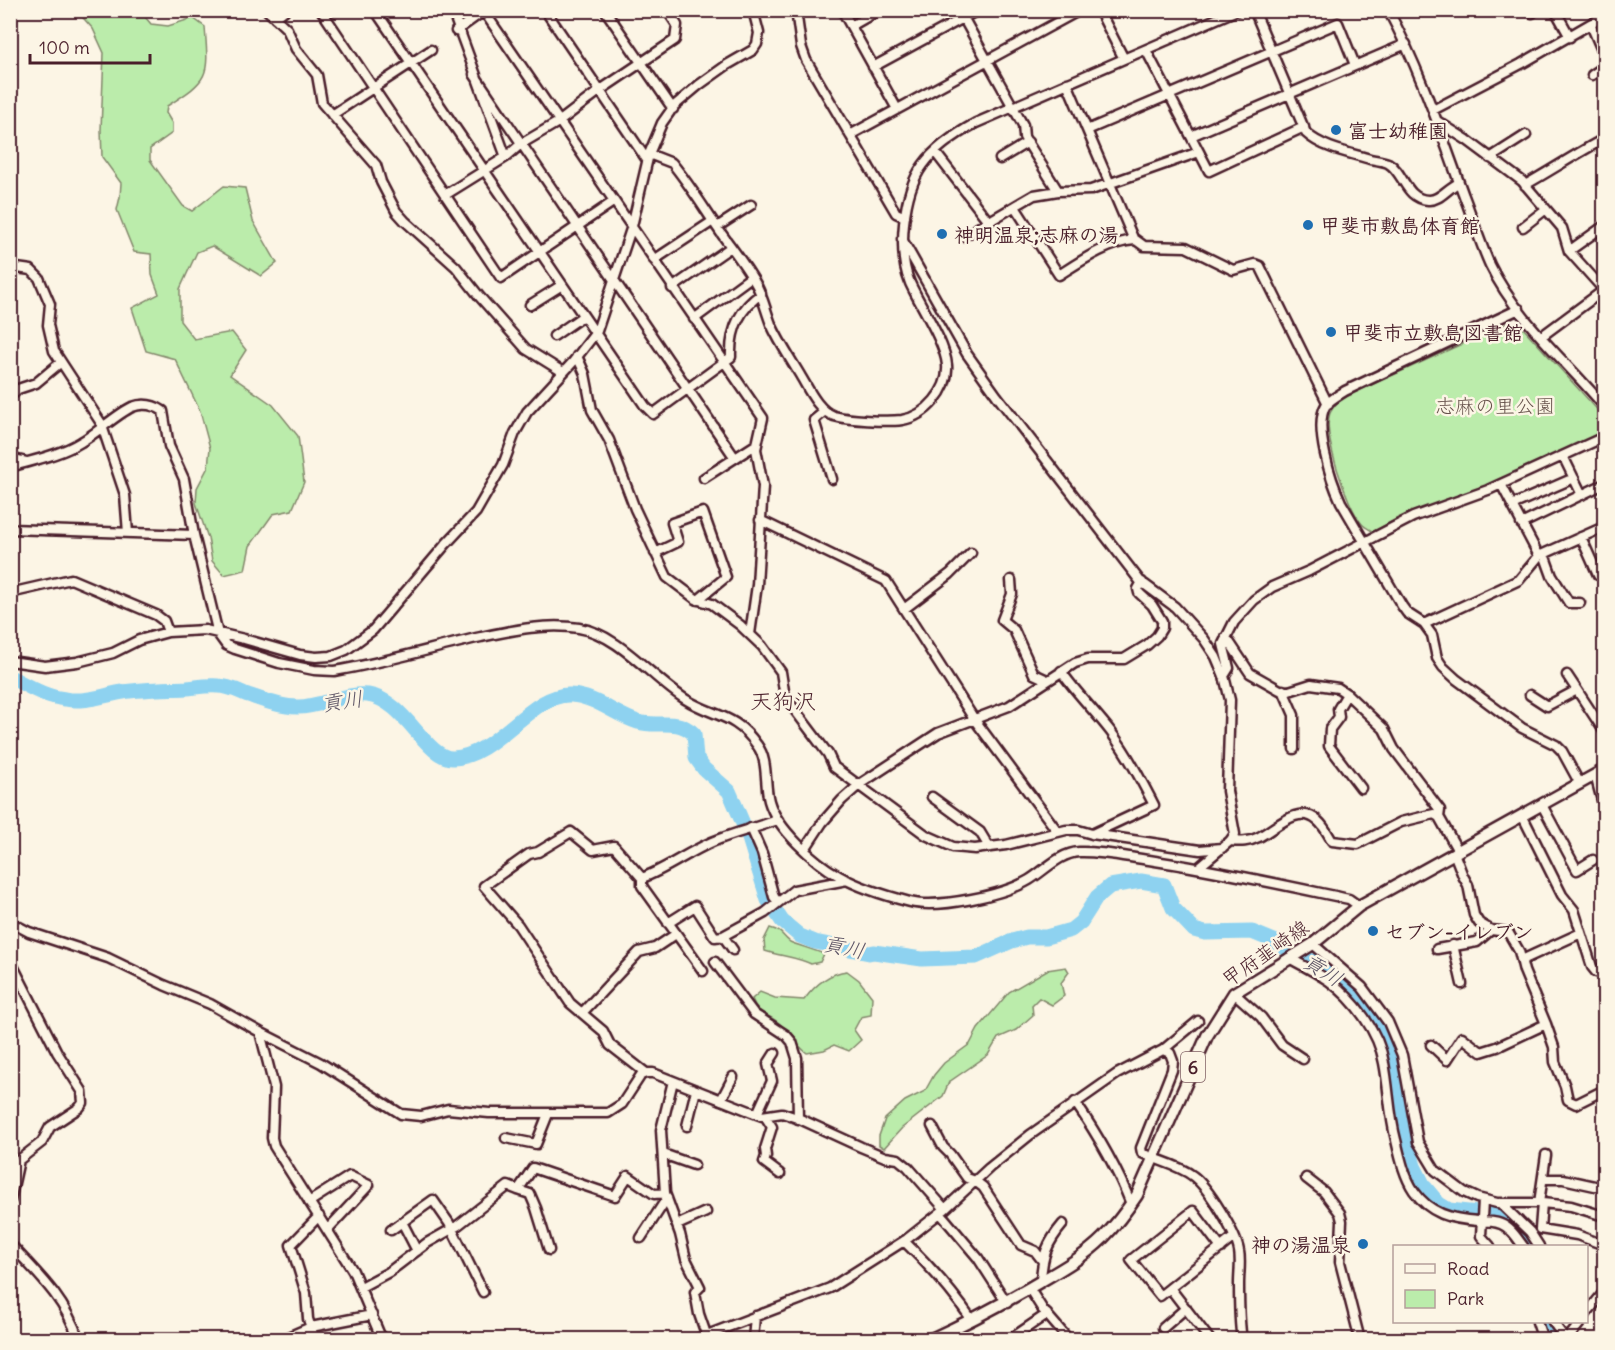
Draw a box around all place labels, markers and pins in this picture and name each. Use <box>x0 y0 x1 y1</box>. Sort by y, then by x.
place label: 富士幼稚園 <box>1348 118 1448 143</box>
marker: 富士幼稚園 <box>1329 123 1343 137</box>
place label: 甲斐市敷島体育館 <box>1320 213 1480 238</box>
marker: 甲斐市敷島体育館 <box>1301 218 1315 232</box>
place label: 神明温泉;志麻の湯 <box>954 222 1119 247</box>
marker: 神明温泉;志麻の湯 <box>935 227 949 241</box>
place label: 甲斐市立敷島図書館 <box>1343 320 1523 345</box>
marker: 甲斐市立敷島図書館 <box>1324 325 1338 339</box>
place label: セブン-イレブン <box>1385 919 1534 944</box>
marker: セブン-イレブン <box>1366 924 1380 938</box>
place label: 神の湯温泉 <box>1251 1232 1351 1257</box>
marker: 神の湯温泉 <box>1356 1237 1370 1251</box>

